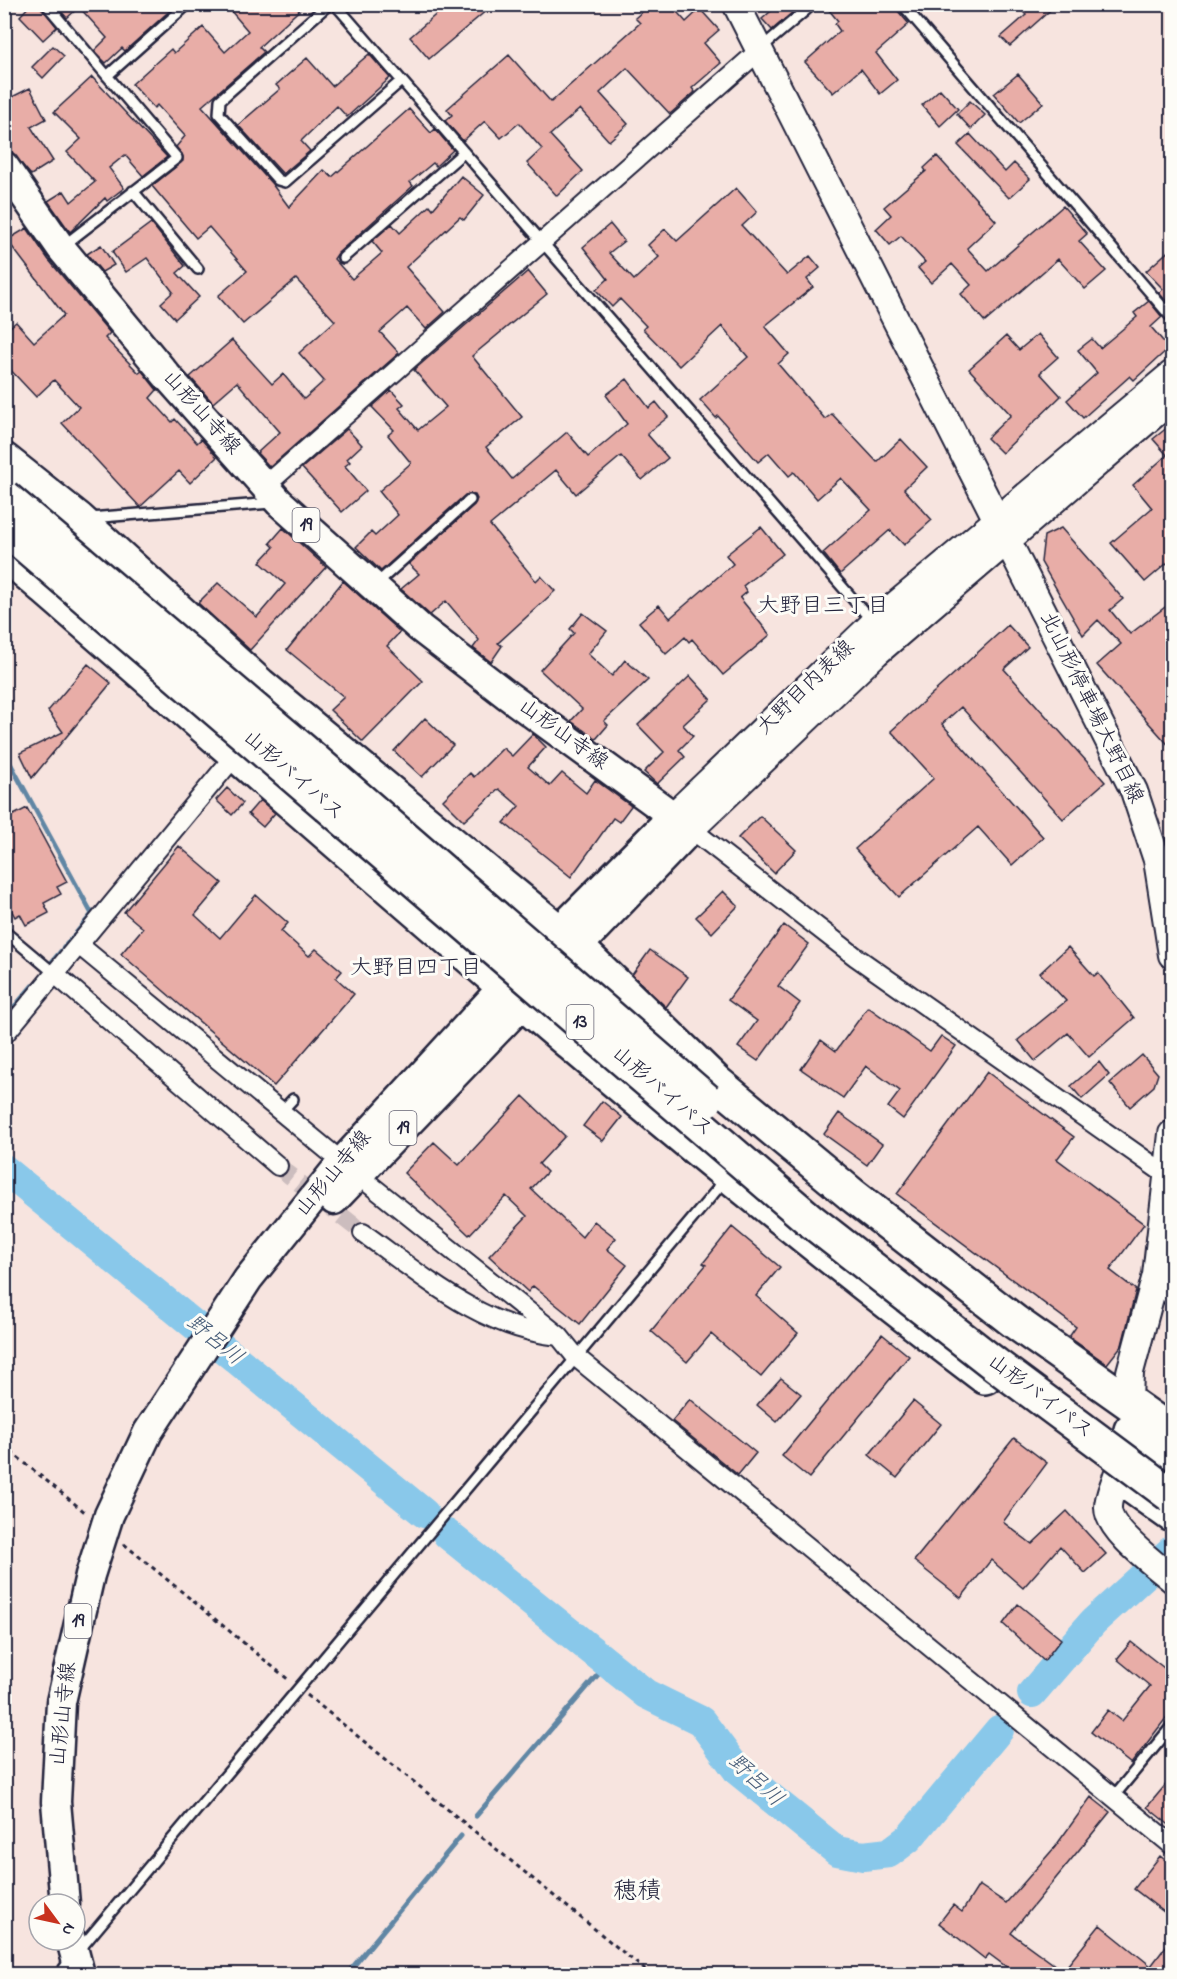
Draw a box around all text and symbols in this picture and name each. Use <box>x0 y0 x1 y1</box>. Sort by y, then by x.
street label: 山形山寺線 <box>155 364 247 462</box>
road number: 19 <box>292 508 320 542</box>
district label: 大野目三丁目 <box>757 591 889 623</box>
street label: 北山形停車場大野目線 <box>1031 607 1151 809</box>
street label: 大野目内表線 <box>750 633 862 743</box>
street label: 山形山寺線 <box>512 692 614 778</box>
street label: 山形バイパス <box>236 723 350 829</box>
district label: 大野目四丁目 <box>350 953 482 985</box>
road number: 13 <box>566 1005 594 1039</box>
street label: 山形バイパス <box>605 1039 719 1145</box>
road number: 19 <box>390 1111 416 1145</box>
street label: 山形山寺線 <box>289 1124 379 1224</box>
water label: 野呂川 <box>178 1308 250 1374</box>
street label: 山形バイパス <box>981 1347 1099 1447</box>
road number: 19 <box>64 1604 92 1638</box>
street label: 山形山寺線 <box>44 1660 84 1768</box>
water label: 野呂川 <box>720 1747 790 1815</box>
district label: 穂積 <box>613 1875 661 1910</box>
north arrow <box>27 1892 87 1952</box>
text: N <box>55 1918 81 1940</box>

